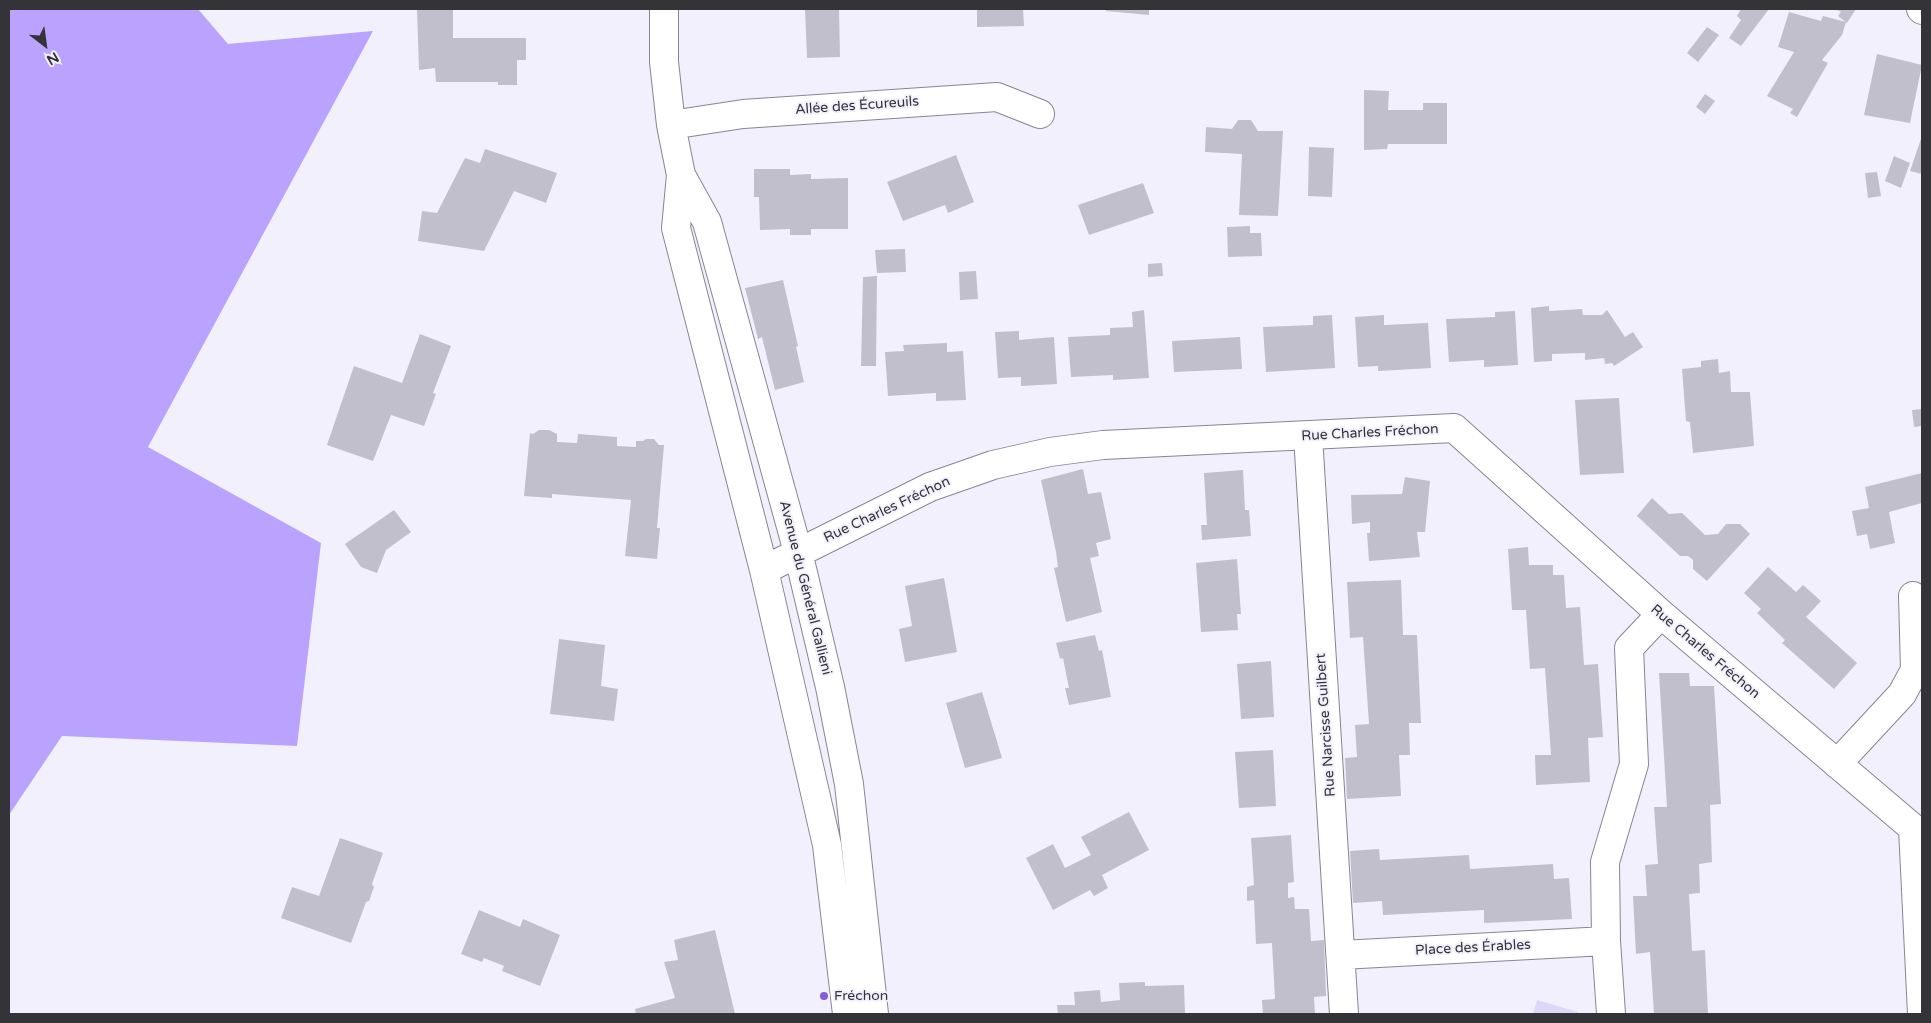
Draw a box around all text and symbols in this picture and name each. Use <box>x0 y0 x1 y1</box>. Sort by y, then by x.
north arrow <box>20 20 70 70</box>
text: N <box>44 48 62 69</box>
street label: Allée des Écureuils <box>795 93 919 119</box>
street label: Rue Charles Fréchon <box>1301 421 1439 445</box>
street label: Rue Charles Fréchon <box>821 473 953 547</box>
street label: Avenue du Général Gallieni <box>775 499 835 677</box>
street label: Rue Charles Fréchon <box>1647 601 1763 703</box>
street label: Rue Narcisse Guilbert <box>1313 653 1339 797</box>
street label: Place des Érables <box>1415 937 1531 959</box>
place label: Fréchon <box>834 988 888 1004</box>
marker: Fréchon <box>818 990 830 1002</box>

